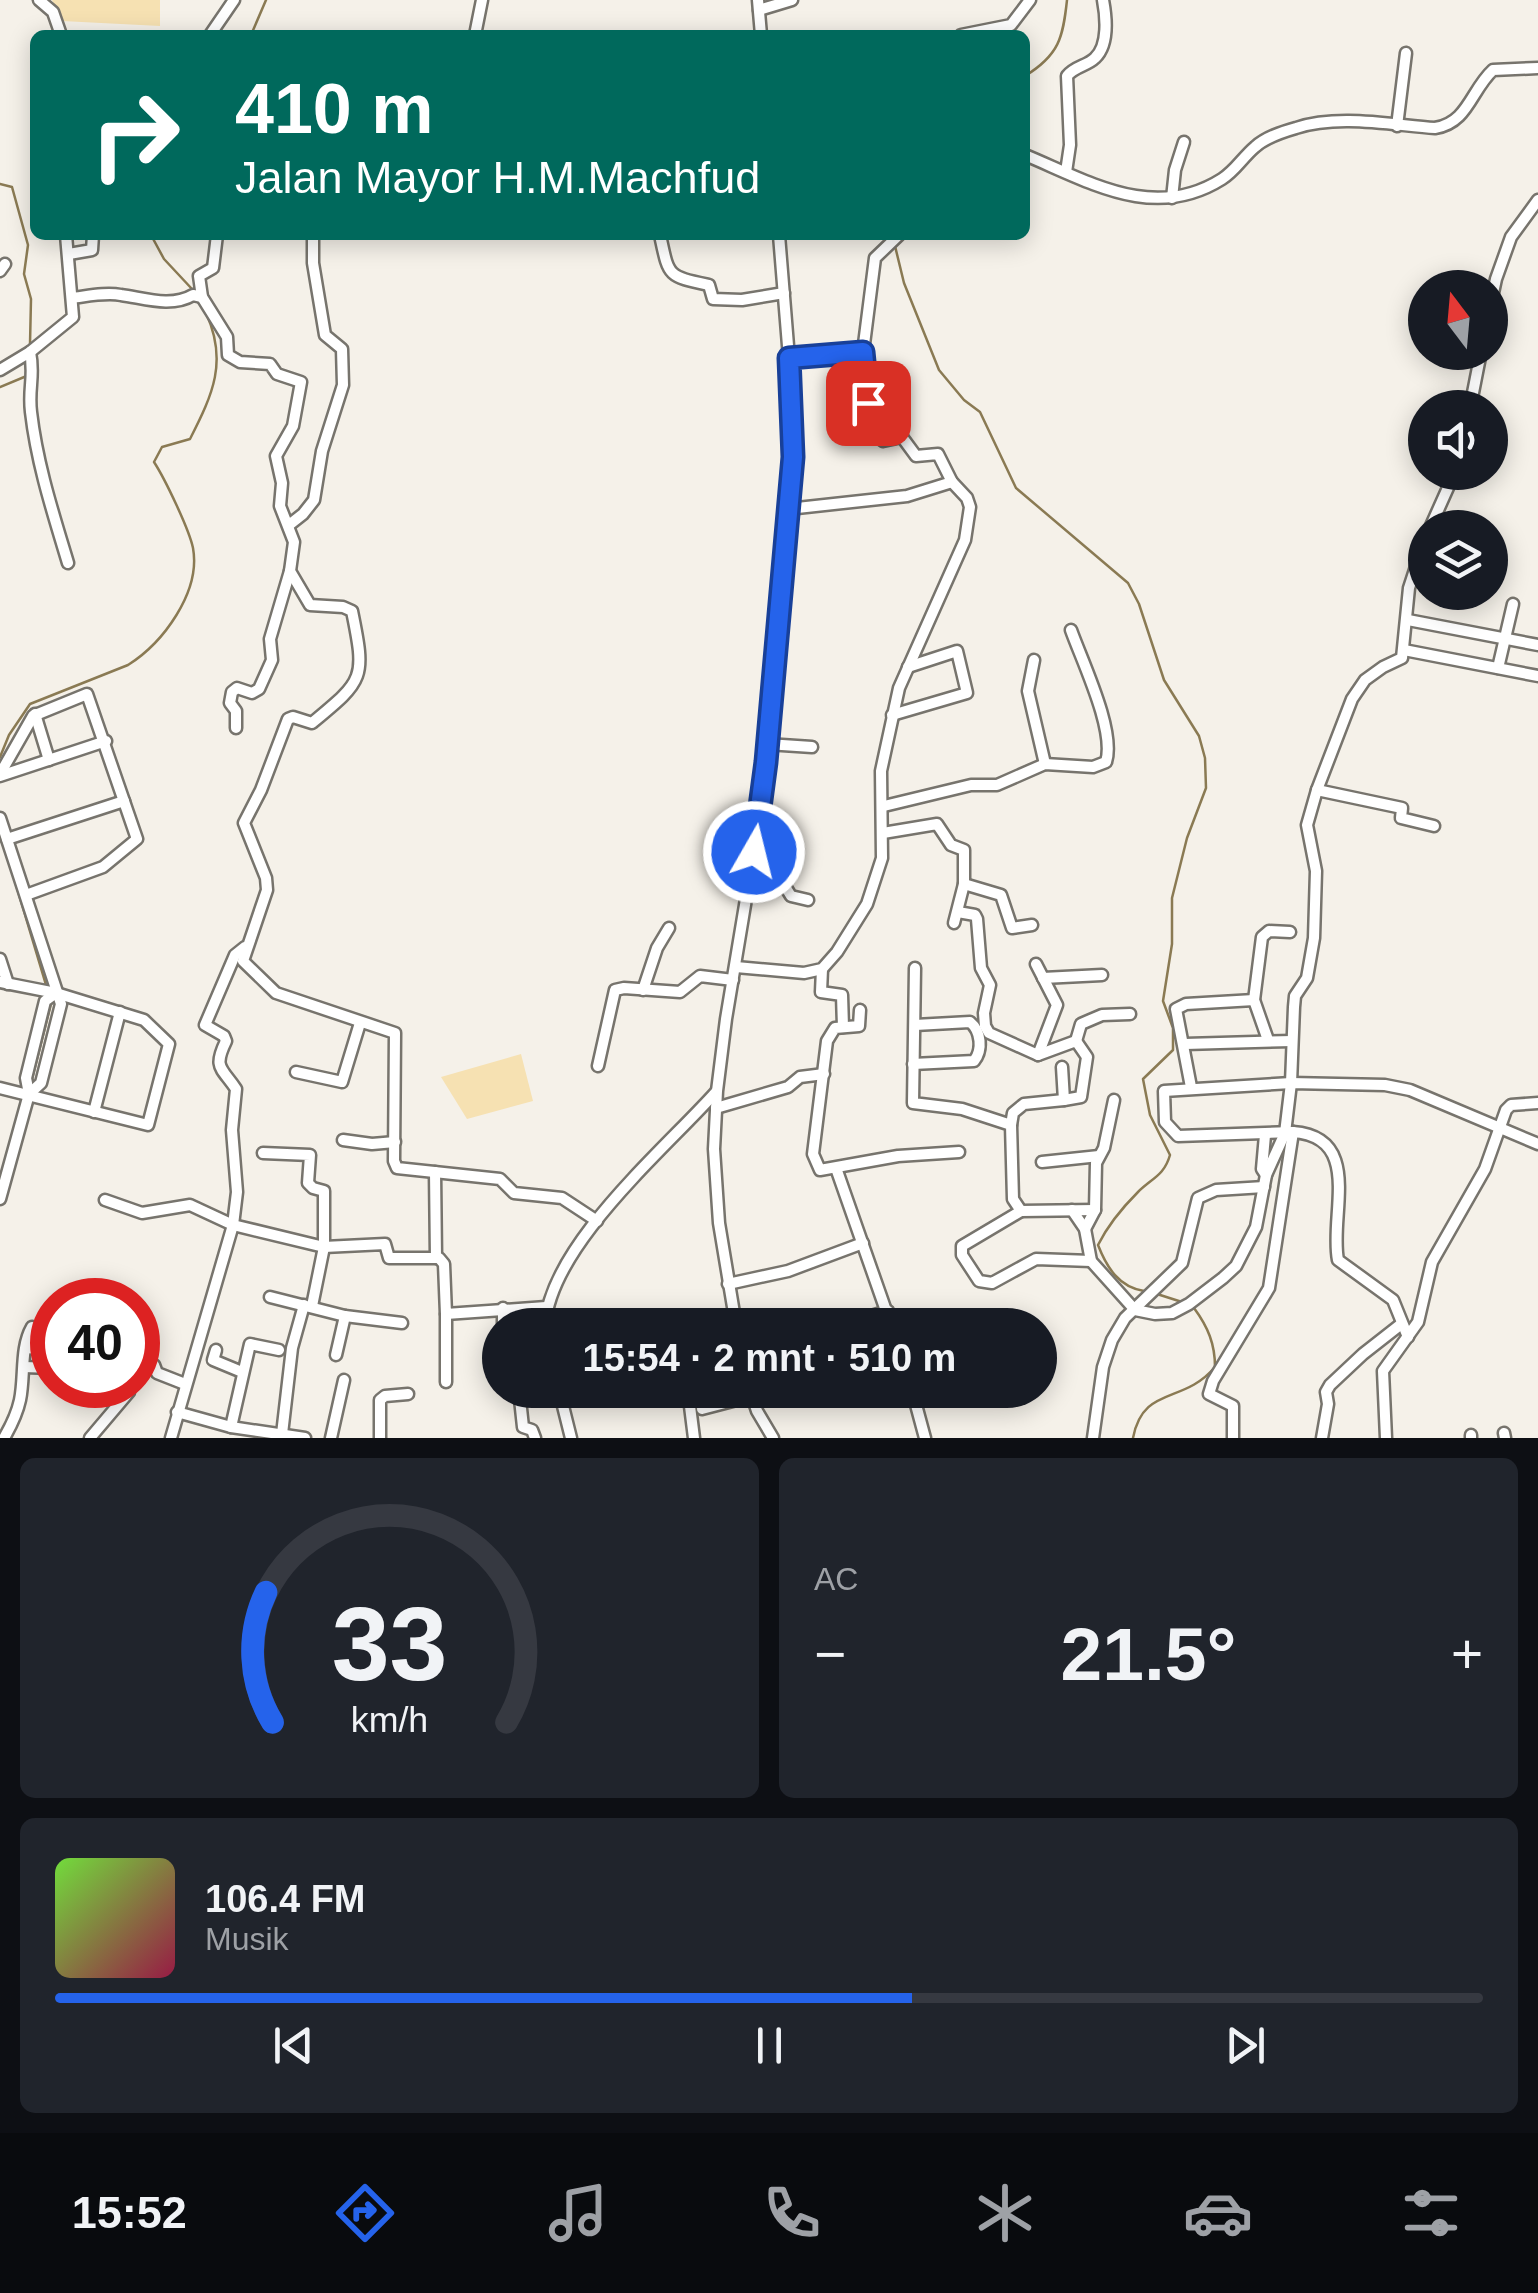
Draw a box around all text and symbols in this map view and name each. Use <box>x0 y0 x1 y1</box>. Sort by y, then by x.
icon: right <box>70 70 200 200</box>
text: 410 m <box>235 70 433 148</box>
text: Jalan Mayor H.M.Machfud <box>235 152 760 203</box>
north arrow <box>1408 270 1508 370</box>
map controls <box>1408 270 1508 610</box>
pin <box>826 361 911 446</box>
icon: arrive <box>841 376 896 431</box>
button: sound <box>1408 390 1508 490</box>
button: layers <box>1408 510 1508 610</box>
position arrow <box>702 800 806 904</box>
speed limit sign: 40 <box>30 1278 160 1408</box>
text: 15:54 · 2 mnt · 510 m <box>583 1337 956 1379</box>
text: AC <box>814 1561 858 1597</box>
text: 33 <box>332 1586 447 1702</box>
text: 21.5° <box>1061 1612 1236 1696</box>
text: − <box>814 1623 846 1685</box>
text: + <box>1451 1623 1483 1685</box>
text: km/h <box>351 1700 428 1740</box>
text: 106.4 FM <box>205 1878 366 1920</box>
text: Musik <box>205 1921 289 1957</box>
icon: previous <box>266 2018 321 2073</box>
icon: pause <box>742 2018 797 2073</box>
icon: next <box>1218 2018 1273 2073</box>
icon: directions <box>330 2178 400 2248</box>
icon: music <box>543 2178 613 2248</box>
icon: phone <box>757 2178 827 2248</box>
icon: climate <box>970 2178 1040 2248</box>
icon: car <box>1183 2178 1253 2248</box>
icon: filters <box>1396 2178 1466 2248</box>
text: 15:52 <box>72 2187 187 2238</box>

